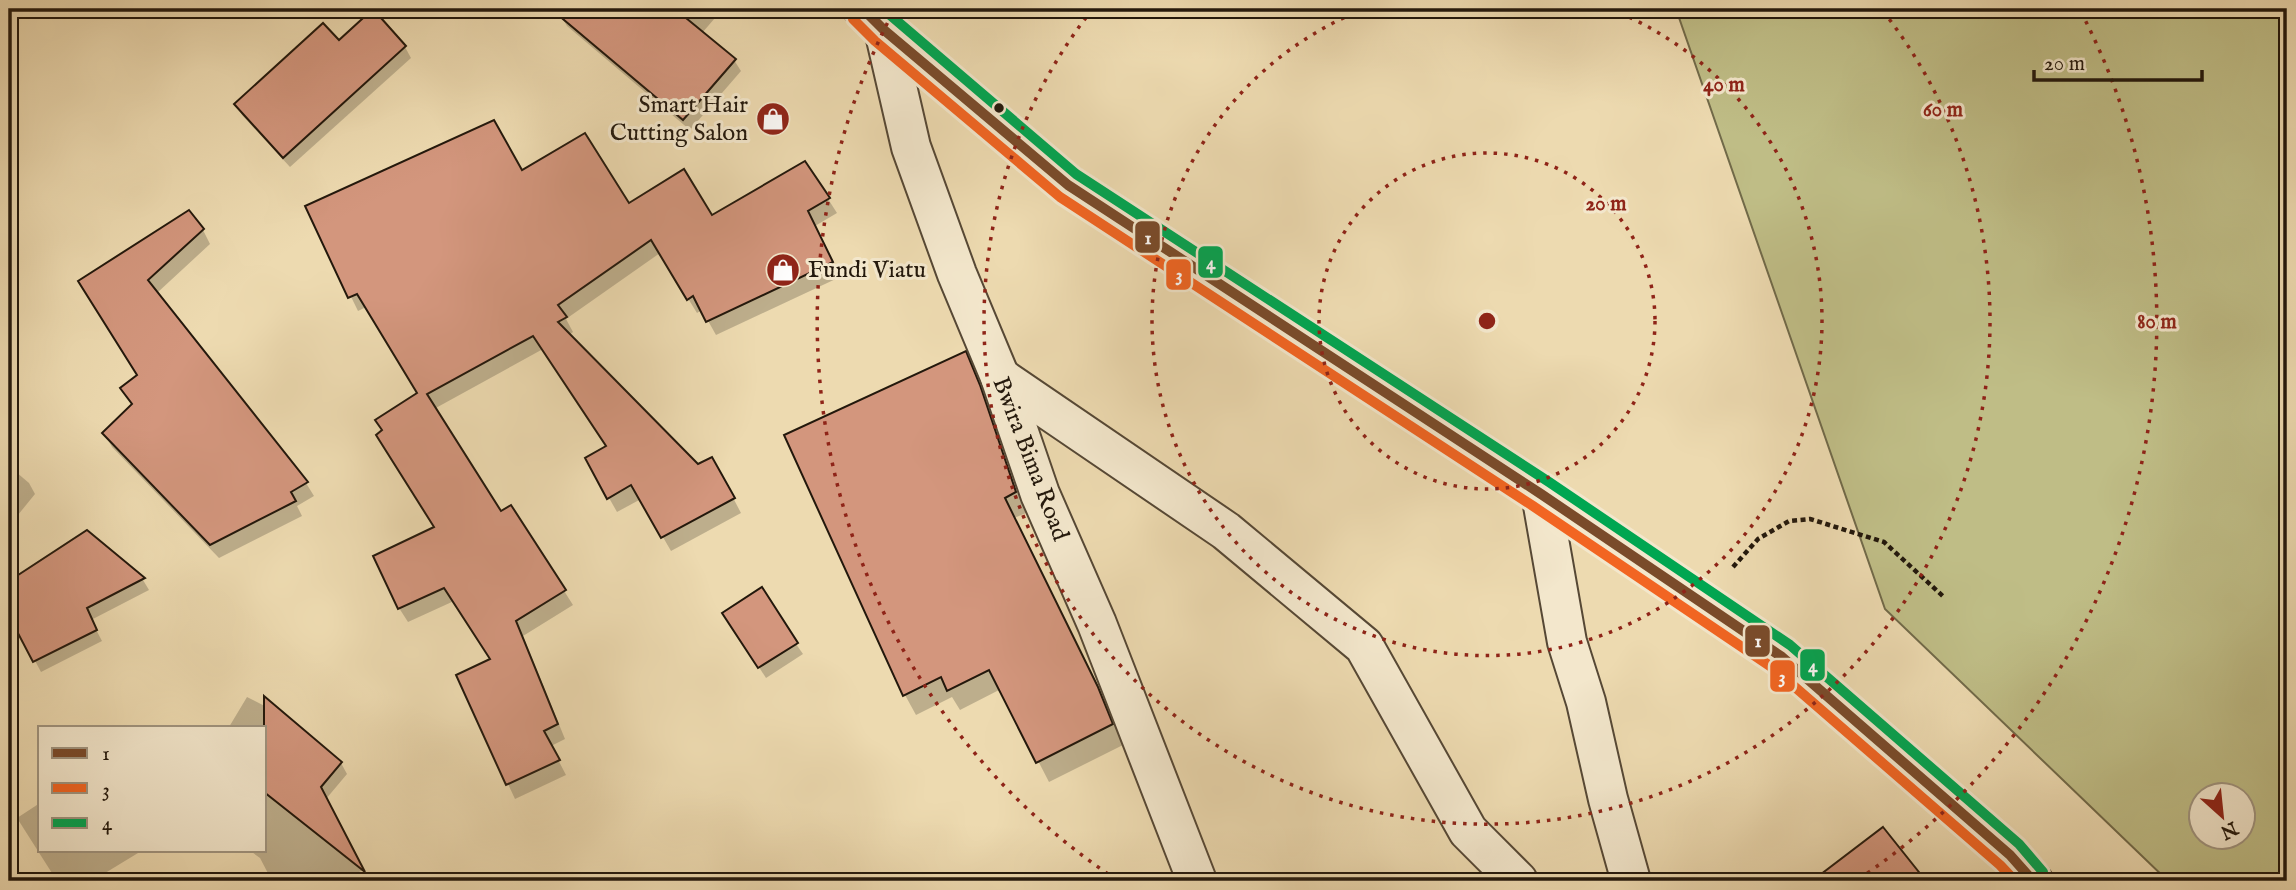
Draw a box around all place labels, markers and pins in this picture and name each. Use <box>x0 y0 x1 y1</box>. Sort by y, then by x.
place label: Smart Hair Cutting Salon <box>610 90 748 149</box>
shop icon: Smart Hair Cutting Salon <box>754 100 792 138</box>
unlabelled marker <box>992 101 1006 115</box>
shop icon: Fundi Viatu <box>764 251 802 289</box>
place label: Fundi Viatu <box>808 255 926 286</box>
centre of rings <box>1475 309 1499 333</box>

